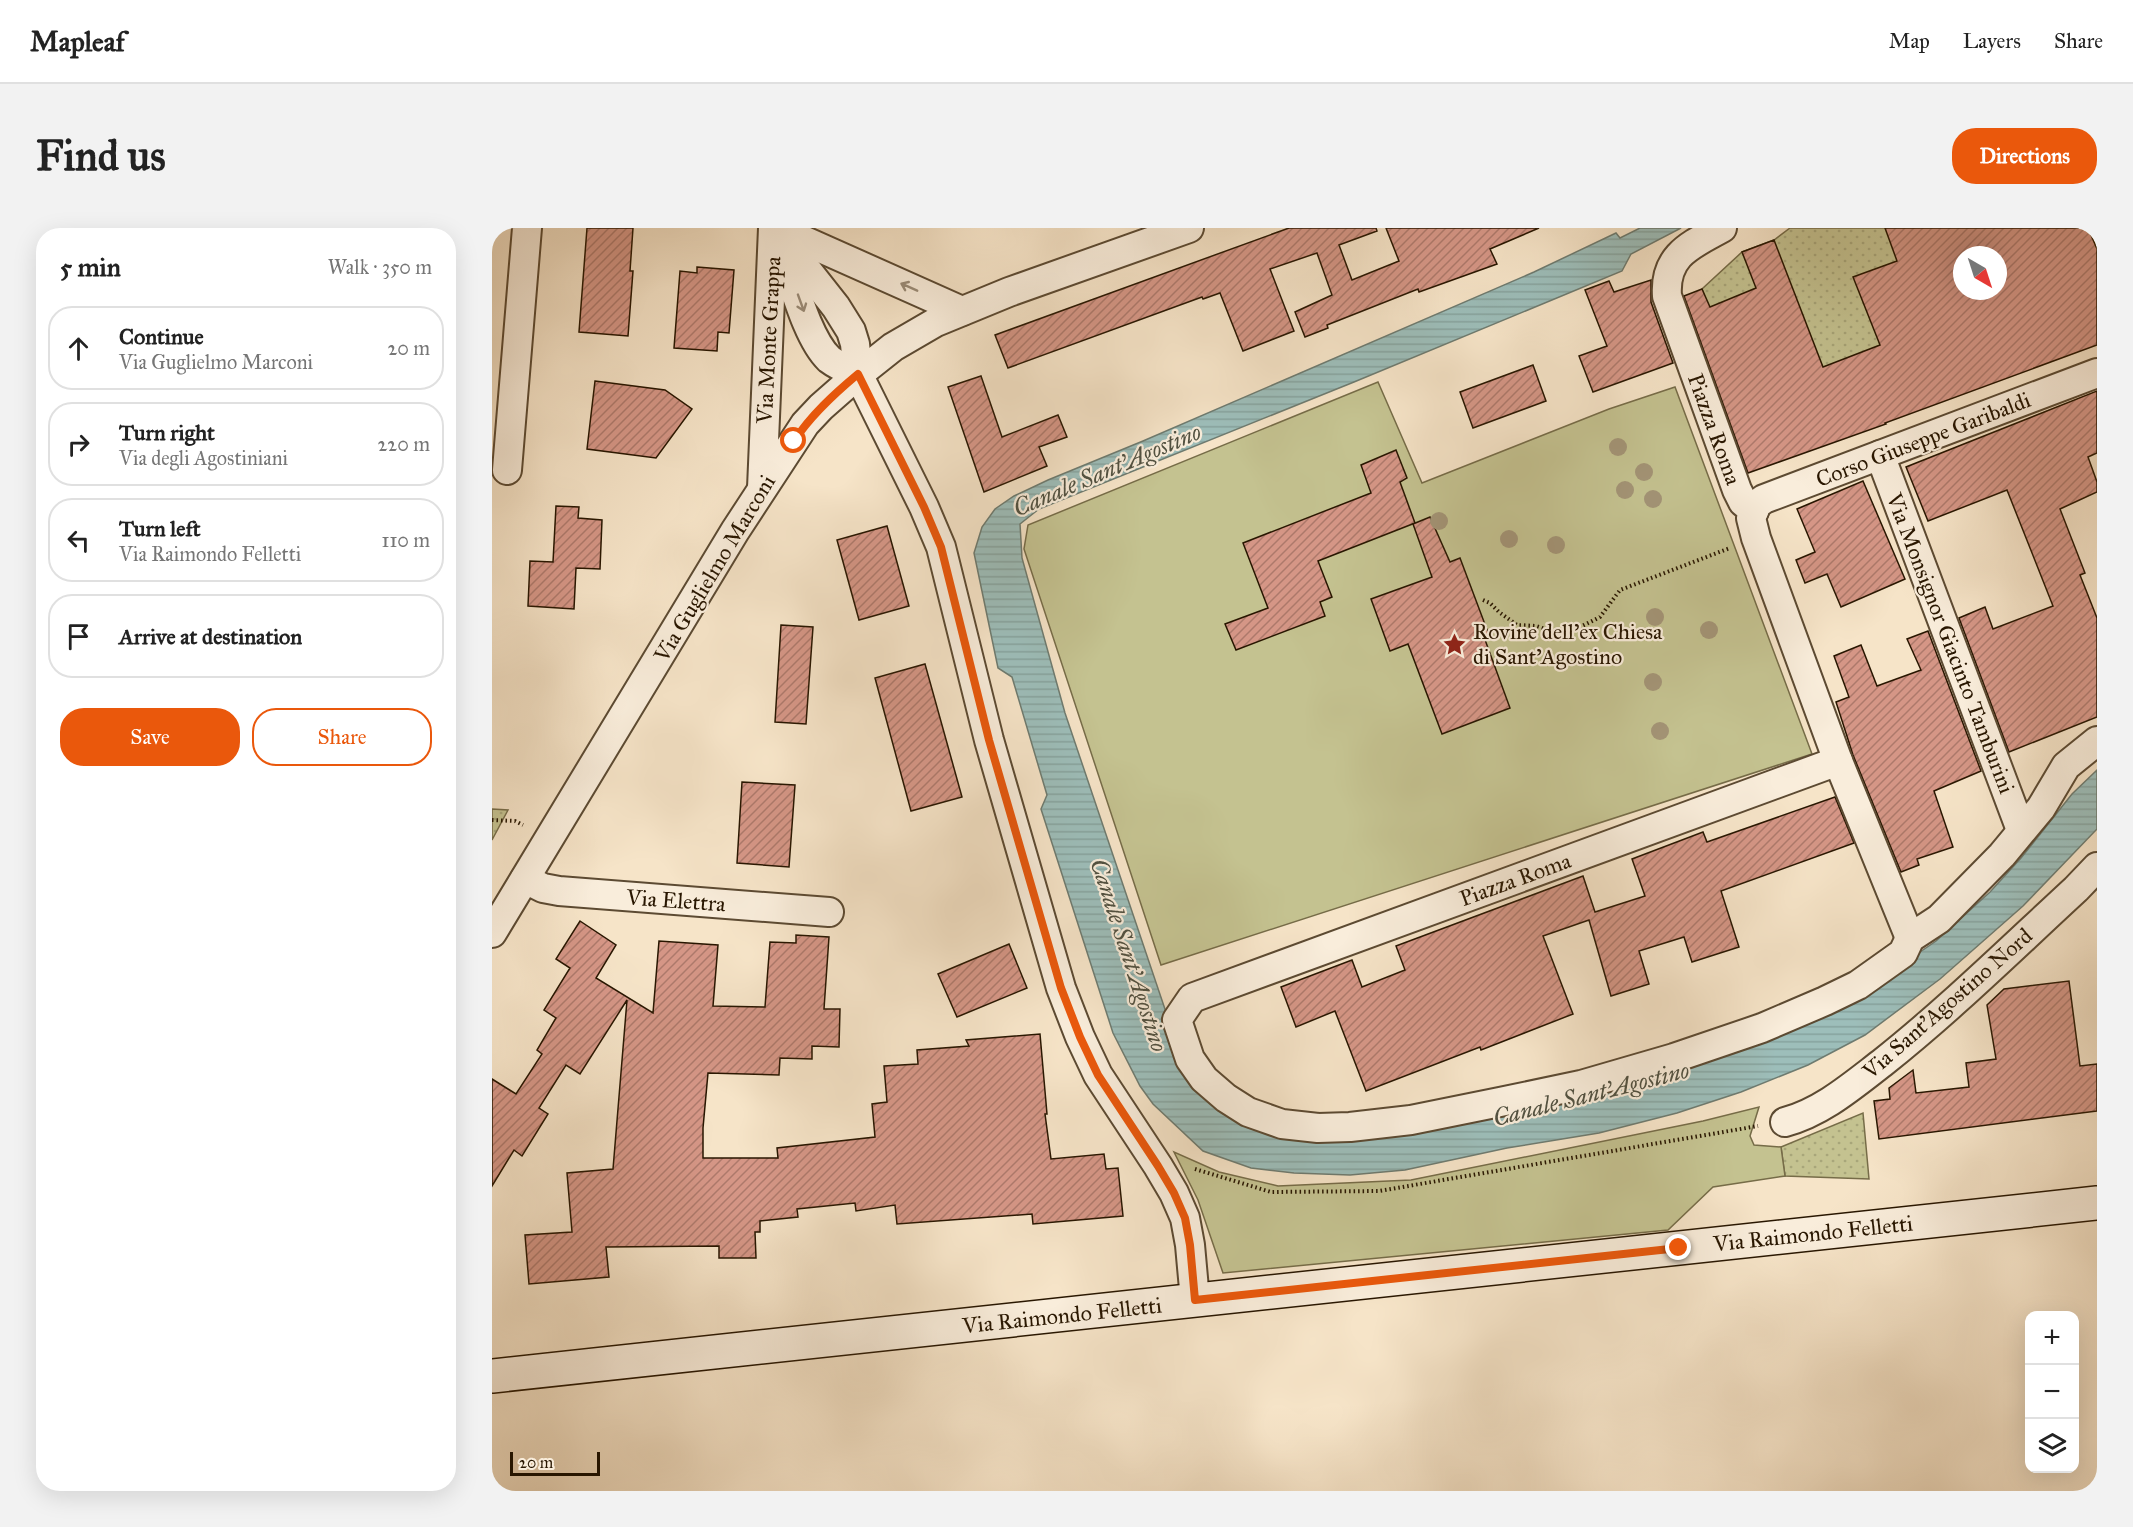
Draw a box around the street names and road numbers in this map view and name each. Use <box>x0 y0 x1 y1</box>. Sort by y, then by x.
street label: Via Monte Grappa <box>751 255 786 425</box>
street label: Piazza Roma <box>1682 370 1747 489</box>
street label: Corso Giuseppe Garibaldi <box>1812 386 2034 493</box>
street label: Via Guglielmo Marconi <box>647 470 781 668</box>
street label: Via Monsignor Giacinto Tamburini <box>1880 488 2020 797</box>
street label: Piazza Roma <box>1456 847 1575 912</box>
street label: Via Elettra <box>625 883 727 917</box>
street label: Via Sant'Agostino Nord <box>1856 922 2038 1085</box>
street label: Via Raimondo Felletti <box>1711 1210 1914 1258</box>
street label: Via Raimondo Felletti <box>960 1292 1163 1340</box>

